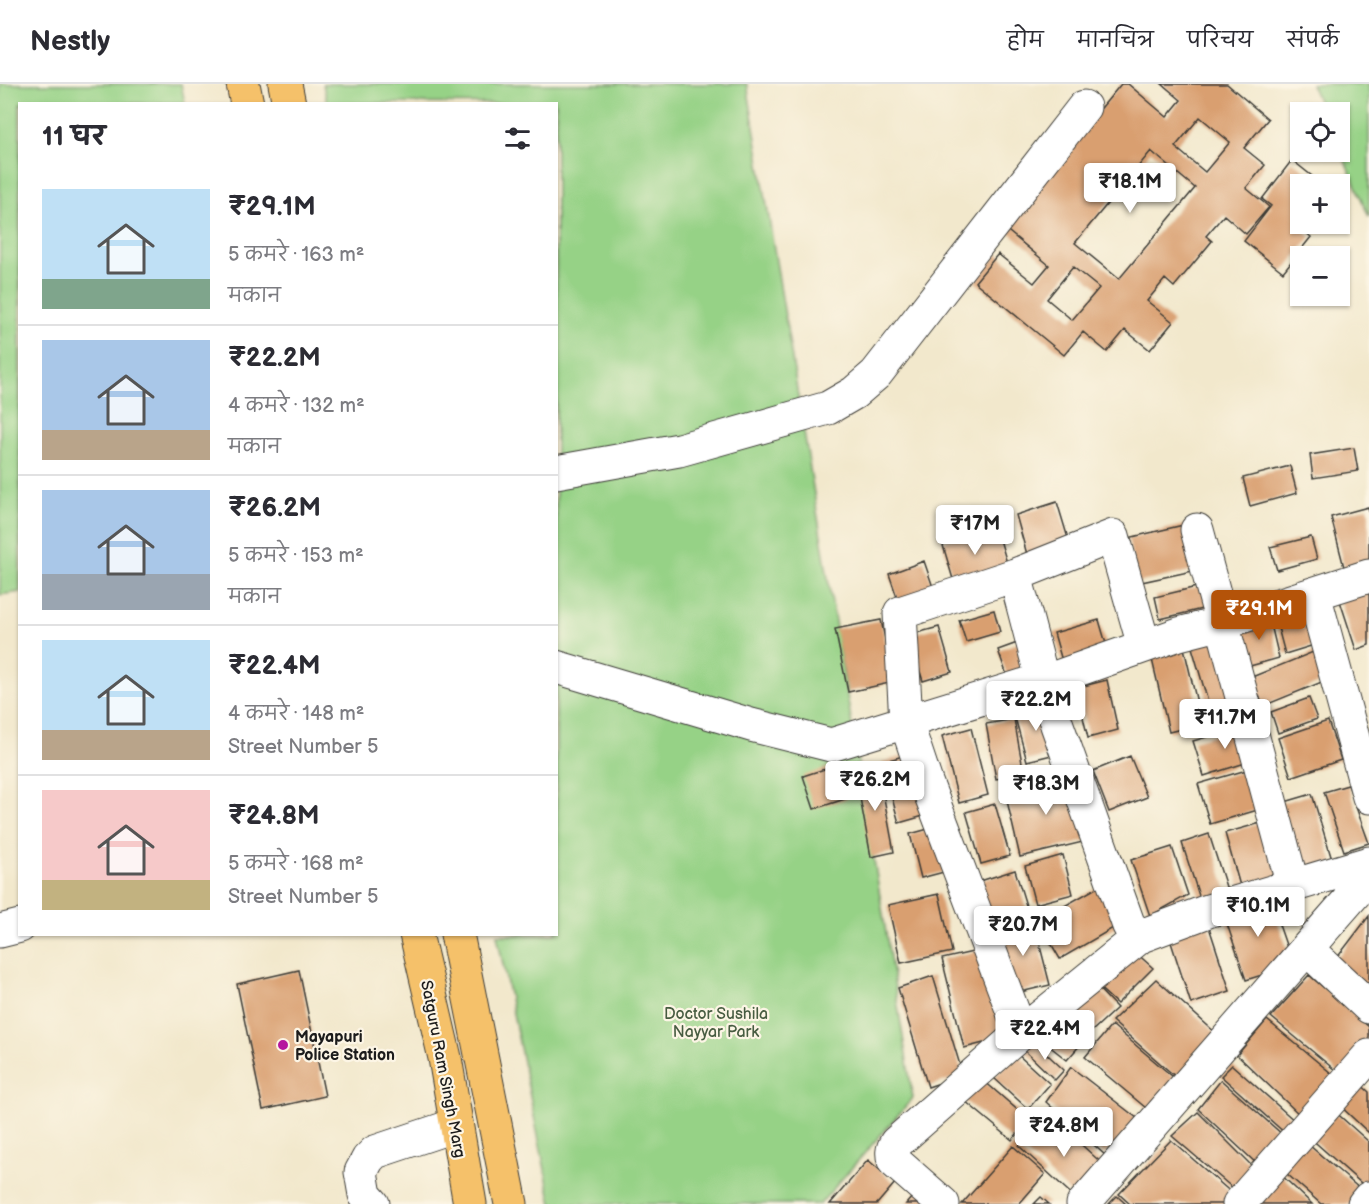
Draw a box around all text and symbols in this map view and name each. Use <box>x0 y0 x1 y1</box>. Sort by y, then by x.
text: Nestly <box>30 25 110 58</box>
text: होम <box>1007 28 1044 53</box>
text: मानचित्र <box>1077 28 1154 53</box>
text: परिचय <box>1187 28 1253 53</box>
text: संपर्क <box>1286 28 1339 53</box>
map controls <box>1290 102 1350 306</box>
button: locate <box>1290 102 1350 162</box>
text: 11 घर <box>42 122 106 153</box>
icon: filters <box>501 122 534 155</box>
pin: ₹18.1M <box>1081 163 1179 214</box>
text: ₹18.1M <box>1098 170 1162 194</box>
button: + <box>1290 174 1350 234</box>
text: ₹29.1M <box>228 192 316 223</box>
icon: home <box>90 213 162 285</box>
text: 5 कमरे · 163 m² <box>228 243 364 267</box>
button: − <box>1290 246 1350 306</box>
text: मकान <box>228 284 281 308</box>
text: ₹22.2M <box>228 343 321 374</box>
icon: home <box>90 364 162 436</box>
text: 4 कमरे · 132 m² <box>228 394 365 418</box>
text: मकान <box>228 435 281 459</box>
text: ₹26.2M <box>228 493 321 524</box>
pin: ₹17M <box>939 505 1011 556</box>
text: ₹17M <box>950 512 1000 536</box>
icon: home <box>90 514 162 586</box>
text: 5 कमरे · 153 m² <box>228 544 364 568</box>
text: मकान <box>228 585 281 609</box>
pin: ₹29.1M <box>1210 590 1308 641</box>
text: ₹29.1M <box>1225 597 1293 621</box>
text: ₹22.4M <box>228 651 320 682</box>
icon: home <box>90 664 162 736</box>
pin: ₹22.2M <box>987 681 1085 732</box>
text: ₹22.2M <box>1000 688 1072 712</box>
pin: ₹11.7M <box>1176 699 1274 750</box>
text: 4 कमरे · 148 m² <box>228 702 364 726</box>
text: ₹11.7M <box>1193 706 1257 730</box>
text: Street Number 5 <box>228 735 378 759</box>
pin: ₹26.2M <box>826 761 924 812</box>
pin: ₹18.3M <box>997 765 1095 816</box>
text: ₹26.2M <box>839 768 911 792</box>
text: ₹18.3M <box>1012 772 1080 796</box>
text: ₹24.8M <box>228 801 319 832</box>
icon: home <box>90 814 162 886</box>
text: 5 कमरे · 168 m² <box>228 852 364 876</box>
text: Street Number 5 <box>228 885 378 909</box>
pin: ₹10.1M <box>1209 887 1307 938</box>
text: ₹10.1M <box>1226 894 1290 918</box>
pin: ₹20.7M <box>974 906 1072 957</box>
text: ₹20.7M <box>988 913 1058 937</box>
street label: Satguru Ram Singh Marg <box>416 979 469 1160</box>
park label: Doctor Sushila Nayyar Park <box>664 1005 768 1042</box>
pin: ₹22.4M <box>996 1010 1094 1061</box>
text: ₹22.4M <box>1009 1017 1081 1041</box>
place label: Mayapuri Police Station <box>295 1028 395 1065</box>
marker: Mayapuri Police Station <box>276 1038 290 1052</box>
pin: ₹24.8M <box>1015 1107 1113 1158</box>
text: ₹24.8M <box>1029 1114 1099 1138</box>

